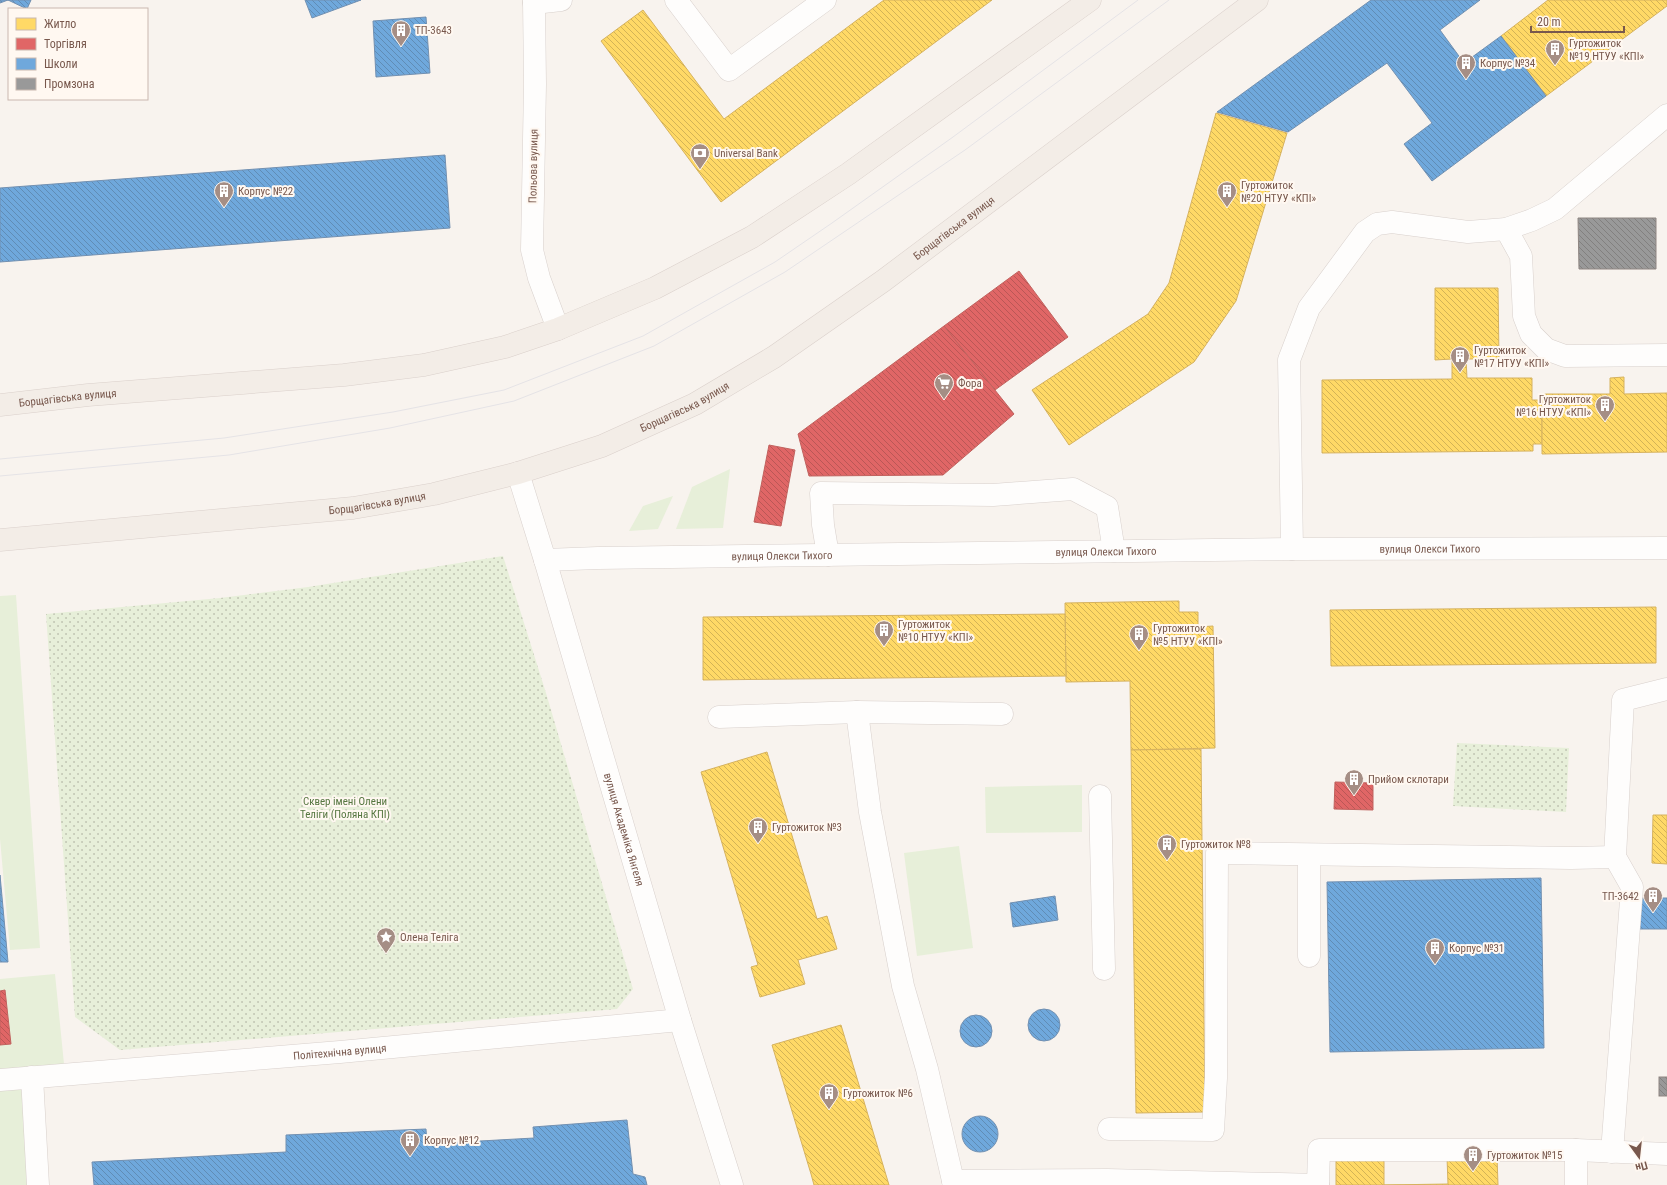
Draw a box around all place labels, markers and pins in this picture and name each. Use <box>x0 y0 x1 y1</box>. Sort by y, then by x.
building icon: ТП-3643 <box>390 19 412 47</box>
place label: ТП-3643 <box>415 24 452 37</box>
place label: Гуртожиток №19 НТУУ «КПІ» <box>1569 37 1644 63</box>
building icon: Гуртожиток №19 НТУУ «КПІ» <box>1544 38 1566 66</box>
building icon: Корпус №34 <box>1455 52 1477 80</box>
place label: Корпус №34 <box>1480 57 1536 70</box>
bank icon: Universal Bank <box>689 142 711 170</box>
place label: Universal Bank <box>714 147 778 160</box>
place label: Гуртожиток №20 НТУУ «КПІ» <box>1241 179 1316 205</box>
building icon: Корпус №22 <box>213 180 235 208</box>
building icon: Гуртожиток №20 НТУУ «КПІ» <box>1216 180 1238 208</box>
place label: Корпус №22 <box>238 185 293 198</box>
place label: Гуртожиток №17 НТУУ «КПІ» <box>1474 344 1549 370</box>
building icon: Гуртожиток №17 НТУУ «КПІ» <box>1449 345 1471 373</box>
supermarket icon: Фора <box>933 372 955 400</box>
place label: Фора <box>958 377 982 390</box>
place label: Гуртожиток №16 НТУУ «КПІ» <box>1516 393 1592 419</box>
building icon: Гуртожиток №16 НТУУ «КПІ» <box>1594 394 1616 422</box>
place label: Гуртожиток №10 НТУУ «КПІ» <box>898 618 973 644</box>
building icon: Гуртожиток №10 НТУУ «КПІ» <box>873 619 895 647</box>
place label: Гуртожиток №5 НТУУ «КПІ» <box>1153 622 1223 648</box>
building icon: Гуртожиток №5 НТУУ «КПІ» <box>1128 623 1150 651</box>
building icon: Прийом склотари <box>1343 768 1365 796</box>
place label: Прийом склотари <box>1368 773 1449 786</box>
building icon: Гуртожиток №3 <box>747 816 769 844</box>
place label: Гуртожиток №3 <box>772 821 842 834</box>
building icon: Гуртожиток №8 <box>1156 833 1178 861</box>
place label: Гуртожиток №8 <box>1181 838 1251 851</box>
building icon: ТП-3642 <box>1642 885 1664 913</box>
place label: ТП-3642 <box>1602 890 1639 903</box>
place icon: Олена Теліга <box>375 926 397 954</box>
place label: Олена Теліга <box>400 931 458 944</box>
building icon: Корпус №31 <box>1424 937 1446 965</box>
place label: Корпус №31 <box>1449 942 1504 955</box>
building icon: Гуртожиток №6 <box>818 1082 840 1110</box>
place label: Гуртожиток №6 <box>843 1087 913 1100</box>
building icon: Корпус №12 <box>399 1129 421 1157</box>
place label: Корпус №12 <box>424 1134 479 1147</box>
building icon: Гуртожиток №15 <box>1462 1144 1484 1172</box>
place label: Гуртожиток №15 <box>1487 1149 1562 1162</box>

